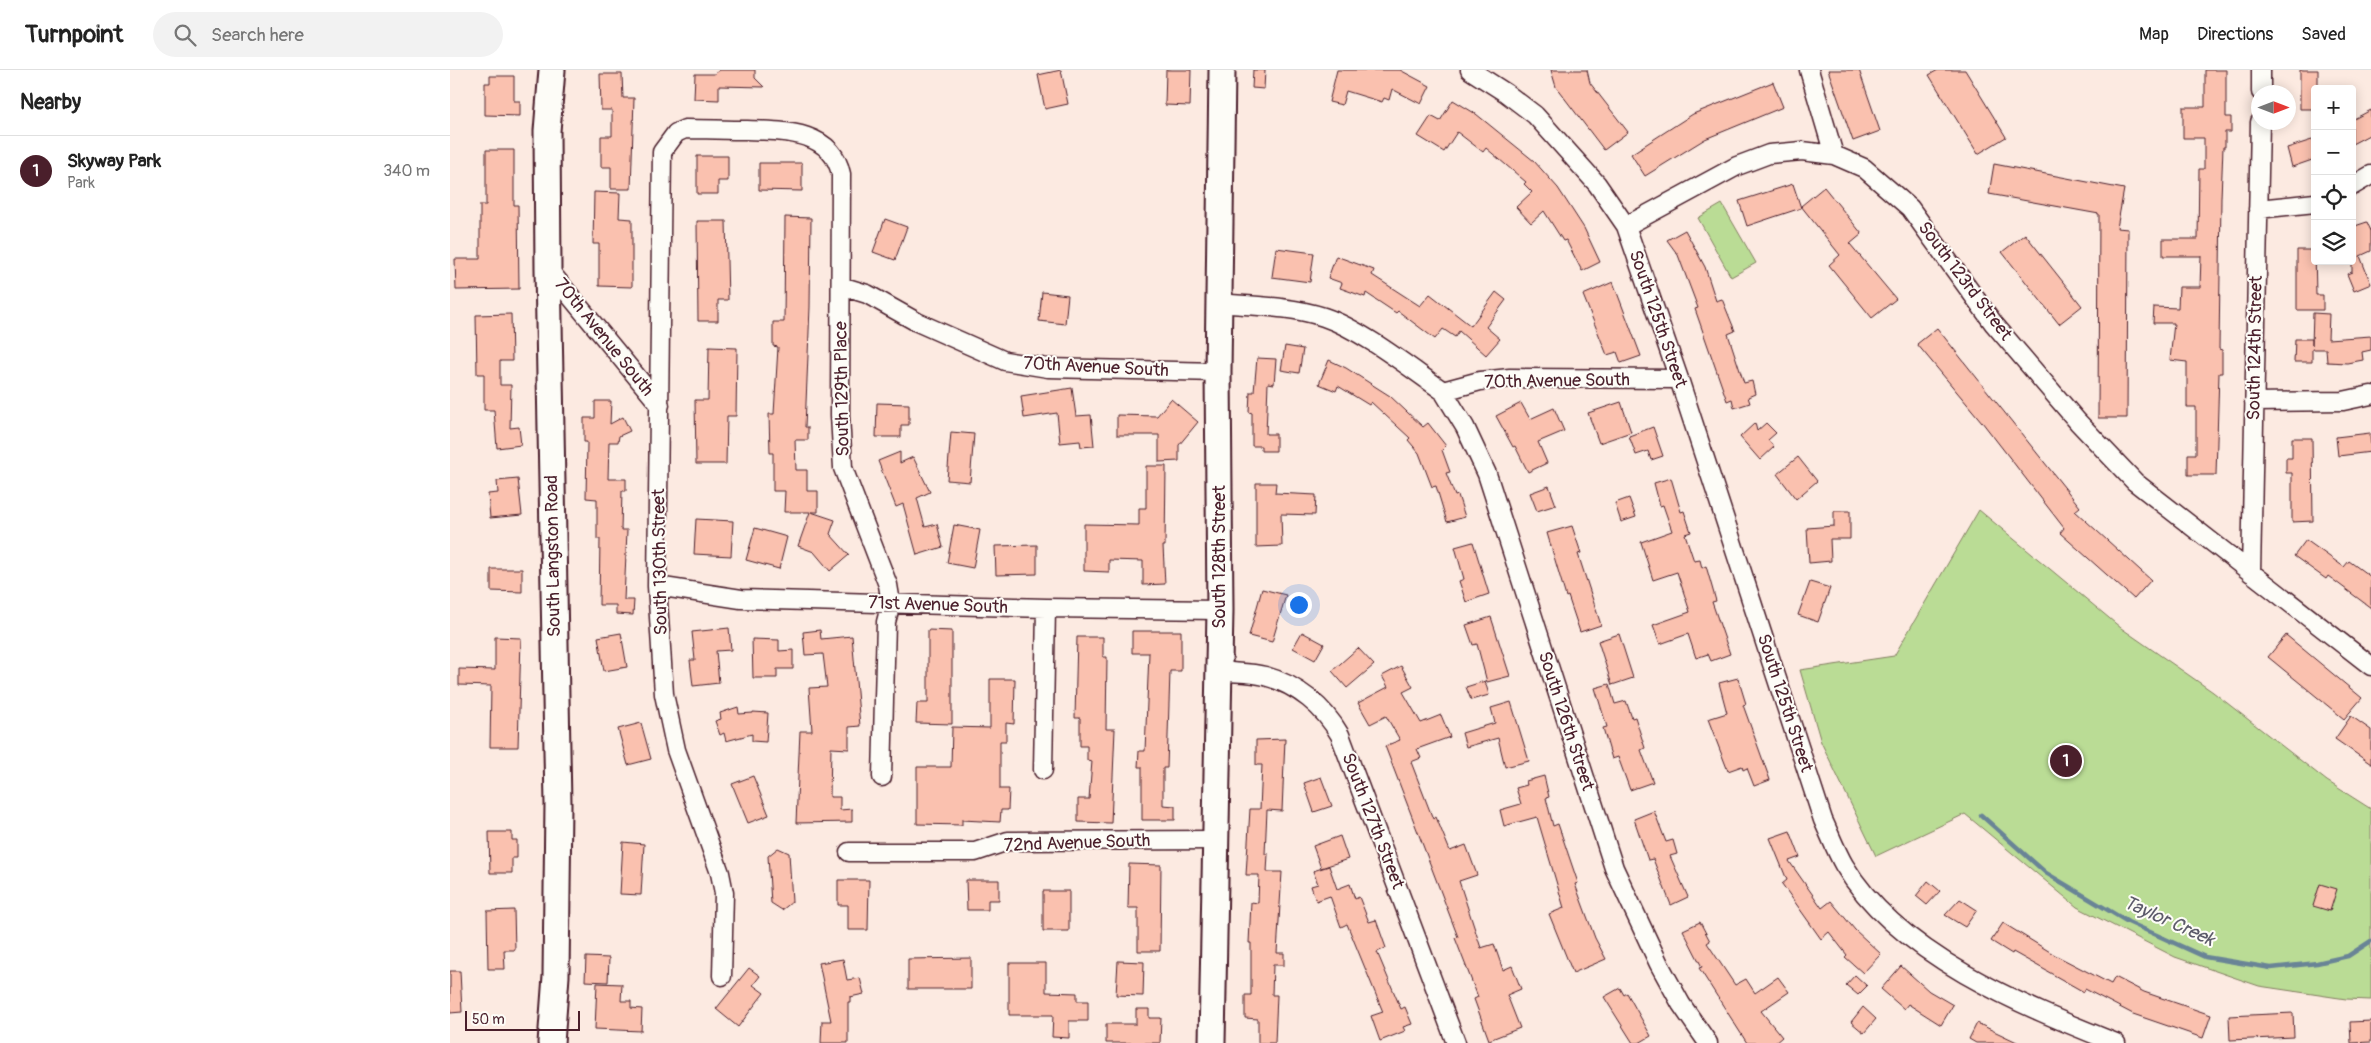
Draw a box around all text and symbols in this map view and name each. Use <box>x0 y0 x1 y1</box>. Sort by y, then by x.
search box <box>153 12 503 57</box>
text: Turnpoint <box>25 20 123 49</box>
icon: search <box>171 21 199 49</box>
text: Search here <box>211 23 304 47</box>
text: Map <box>2139 23 2169 46</box>
text: Directions <box>2197 23 2273 46</box>
text: Saved <box>2301 23 2346 46</box>
north arrow <box>2251 85 2296 130</box>
map controls <box>2311 85 2356 265</box>
button: + <box>2311 85 2356 130</box>
text: Nearby <box>20 89 81 116</box>
button: − <box>2311 130 2356 175</box>
text: Skyway Park <box>67 149 161 173</box>
text: 1 <box>33 161 39 181</box>
text: 340 m <box>383 161 430 181</box>
text: Park <box>67 173 95 193</box>
button: locate <box>2311 175 2356 220</box>
street label: South 123rd Street <box>1913 217 2018 346</box>
button: layers <box>2311 220 2356 265</box>
street label: South 125th Street <box>1624 247 1693 392</box>
street label: 70th Avenue South <box>549 273 659 401</box>
street label: South 124th Street <box>2242 275 2268 421</box>
street label: South 129th Place <box>829 321 855 457</box>
street label: 70th Avenue South <box>1023 352 1169 382</box>
street label: 70th Avenue South <box>1484 368 1630 394</box>
street label: South Langston Road <box>540 475 566 637</box>
street label: South 128th Street <box>1208 485 1231 629</box>
street label: South 130th Street <box>647 488 673 635</box>
street label: 71st Avenue South <box>868 591 1008 619</box>
your location <box>1286 592 1312 618</box>
street label: South 125th Street <box>1752 631 1818 776</box>
street label: South 126th Street <box>1533 649 1600 794</box>
pin: 1 <box>2050 742 2082 780</box>
street label: South 127th Street <box>1336 750 1410 893</box>
street label: 72nd Avenue South <box>1003 829 1151 857</box>
water label: Taylor Creek <box>2120 890 2220 952</box>
scale bar <box>465 1008 580 1031</box>
text: 50 m <box>472 1011 505 1028</box>

